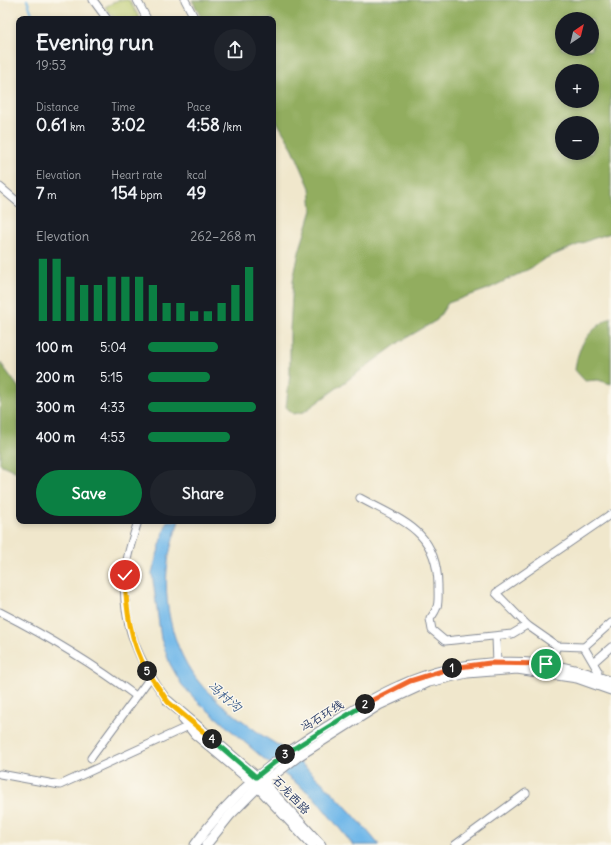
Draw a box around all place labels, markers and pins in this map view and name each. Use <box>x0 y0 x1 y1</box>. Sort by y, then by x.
pin <box>108 558 142 592</box>
pin <box>529 647 563 681</box>
pin: 1 <box>442 658 462 678</box>
pin: 5 <box>137 661 157 681</box>
pin: 2 <box>355 694 375 714</box>
pin: 4 <box>202 729 222 749</box>
pin: 3 <box>275 744 295 764</box>

